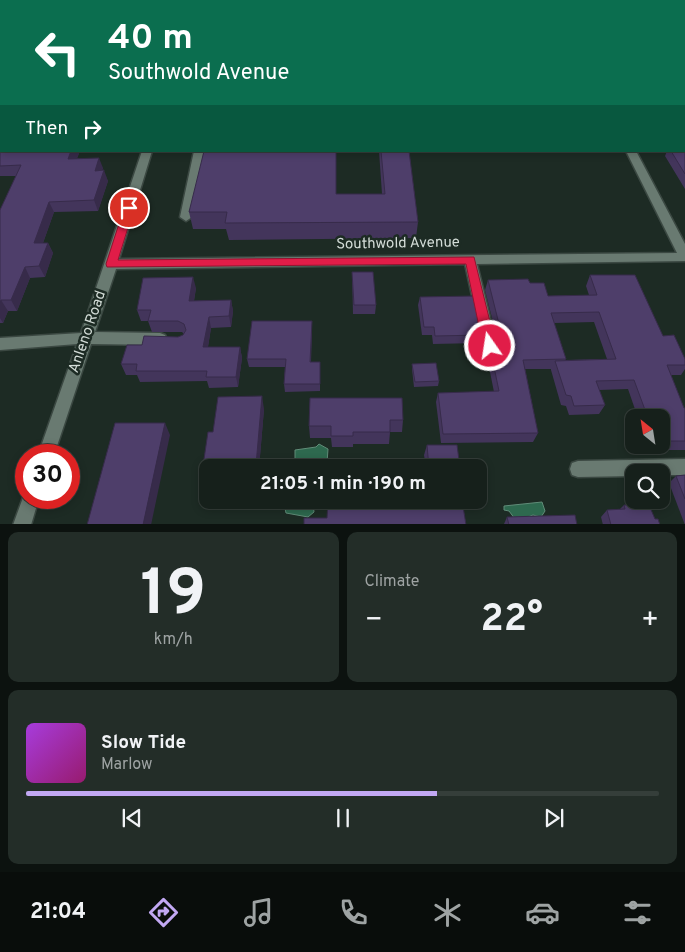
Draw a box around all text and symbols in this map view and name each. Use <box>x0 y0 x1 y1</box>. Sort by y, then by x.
text: 40 m <box>108 17 193 61</box>
icon: left <box>25 20 90 85</box>
text: Southwold Avenue <box>108 60 289 87</box>
icon: right <box>78 115 106 143</box>
text: Then <box>25 117 68 141</box>
pin <box>108 187 150 229</box>
icon: arrive <box>115 194 143 222</box>
street label: Southwold Avenue <box>336 233 460 255</box>
street label: Anleno Road <box>65 288 111 376</box>
position arrow <box>463 319 515 371</box>
north arrow <box>625 409 670 454</box>
map controls <box>625 409 670 509</box>
speed limit sign: 30 <box>15 444 80 509</box>
button: search <box>625 464 670 509</box>
text: 21:05 · 1 min · 190 m <box>260 472 426 496</box>
text: 19 <box>140 556 206 638</box>
text: Climate <box>365 572 419 592</box>
text: 22° <box>481 596 543 645</box>
text: − <box>365 603 383 639</box>
text: + <box>641 603 659 639</box>
text: km/h <box>154 630 193 650</box>
text: Slow Tide <box>101 731 186 755</box>
text: Marlow <box>101 755 153 775</box>
icon: previous <box>118 804 146 832</box>
icon: pause <box>329 804 357 832</box>
icon: next <box>540 804 568 832</box>
icon: directions <box>146 895 181 930</box>
icon: music <box>241 895 276 930</box>
icon: phone <box>336 895 371 930</box>
icon: climate <box>430 895 465 930</box>
icon: car <box>525 895 560 930</box>
icon: filters <box>620 895 655 930</box>
text: 21:04 <box>30 899 86 926</box>

